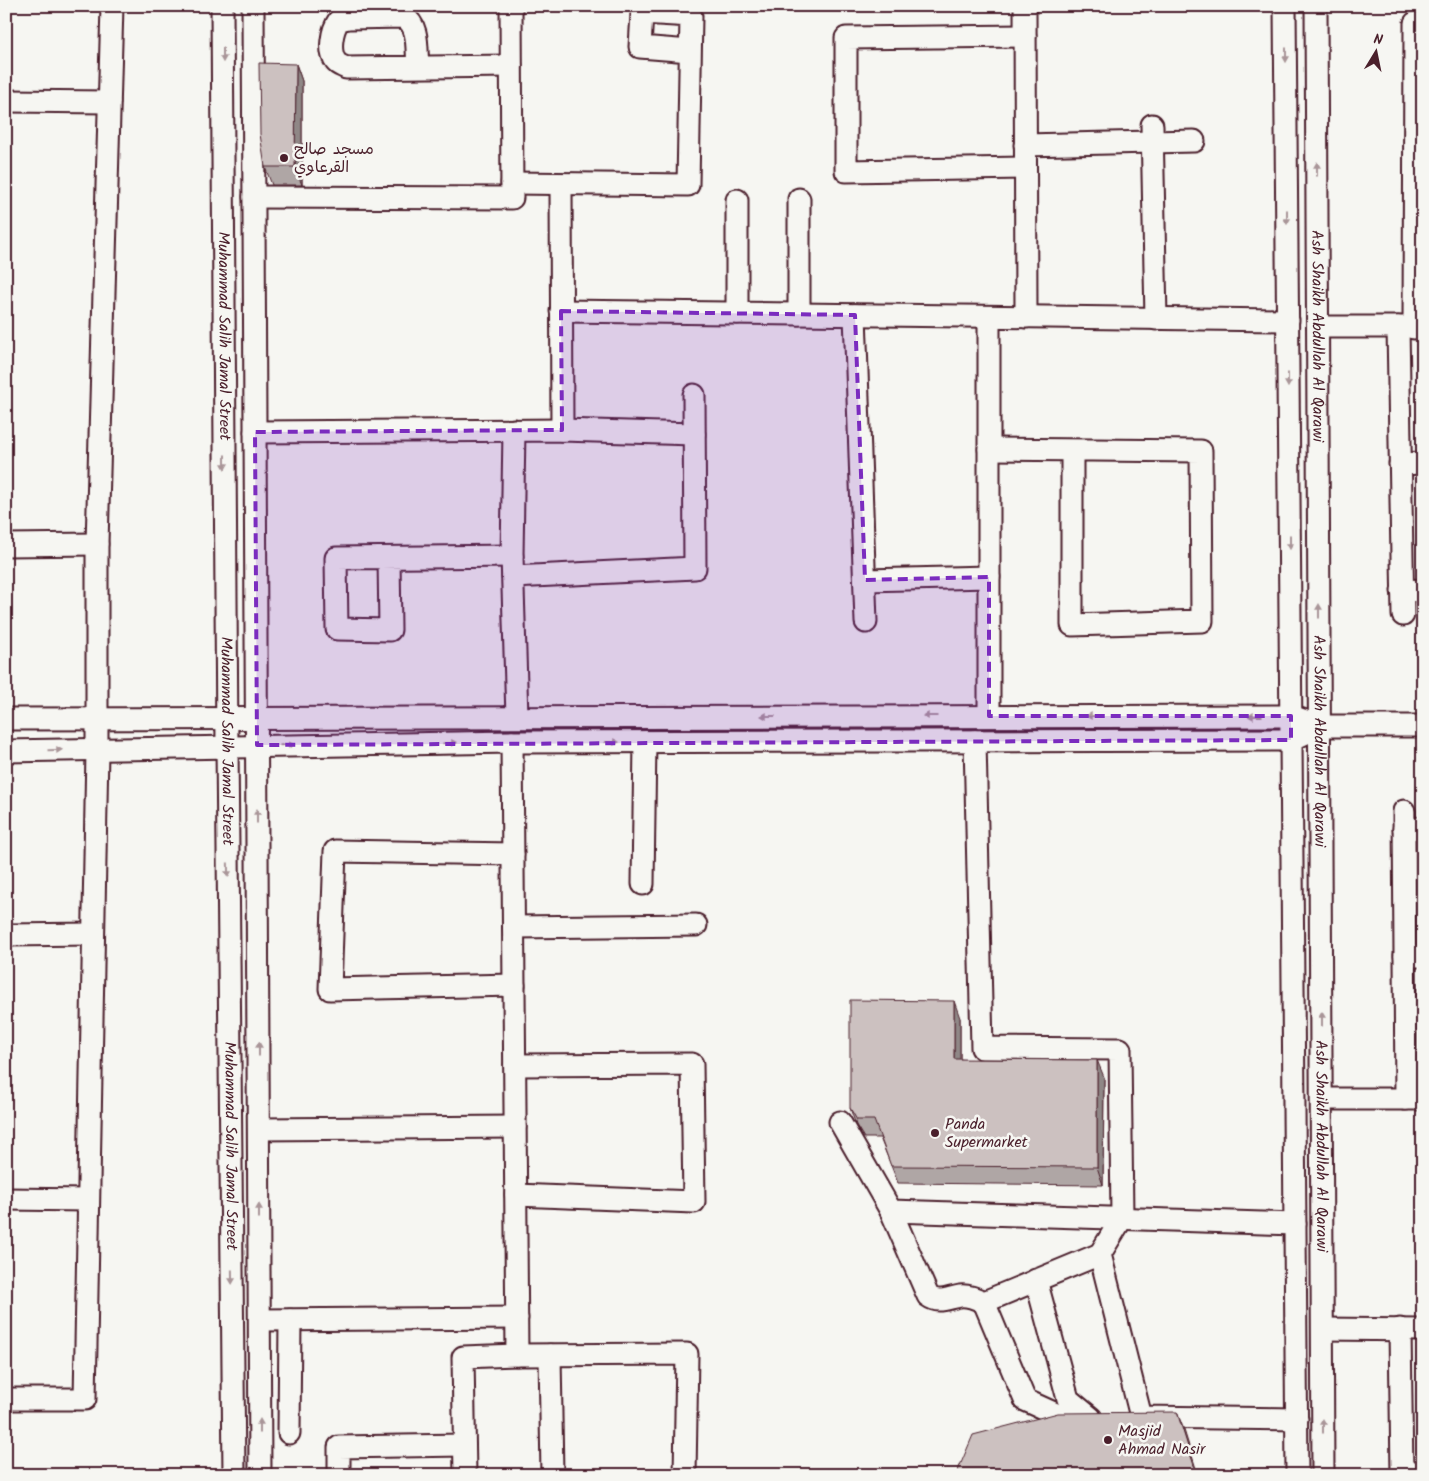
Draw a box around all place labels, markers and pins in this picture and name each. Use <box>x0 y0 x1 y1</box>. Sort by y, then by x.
place label: مسجد صالح القرعاوي <box>294 137 374 180</box>
marker: مسجد صالح القرعاوي <box>278 152 290 164</box>
place label: Panda Supermarket <box>945 1112 1029 1155</box>
marker: Panda Supermarket <box>929 1127 941 1139</box>
place label: Masjid Ahmad Nasir <box>1118 1419 1207 1462</box>
marker: Masjid Ahmad Nasir <box>1102 1434 1114 1446</box>

